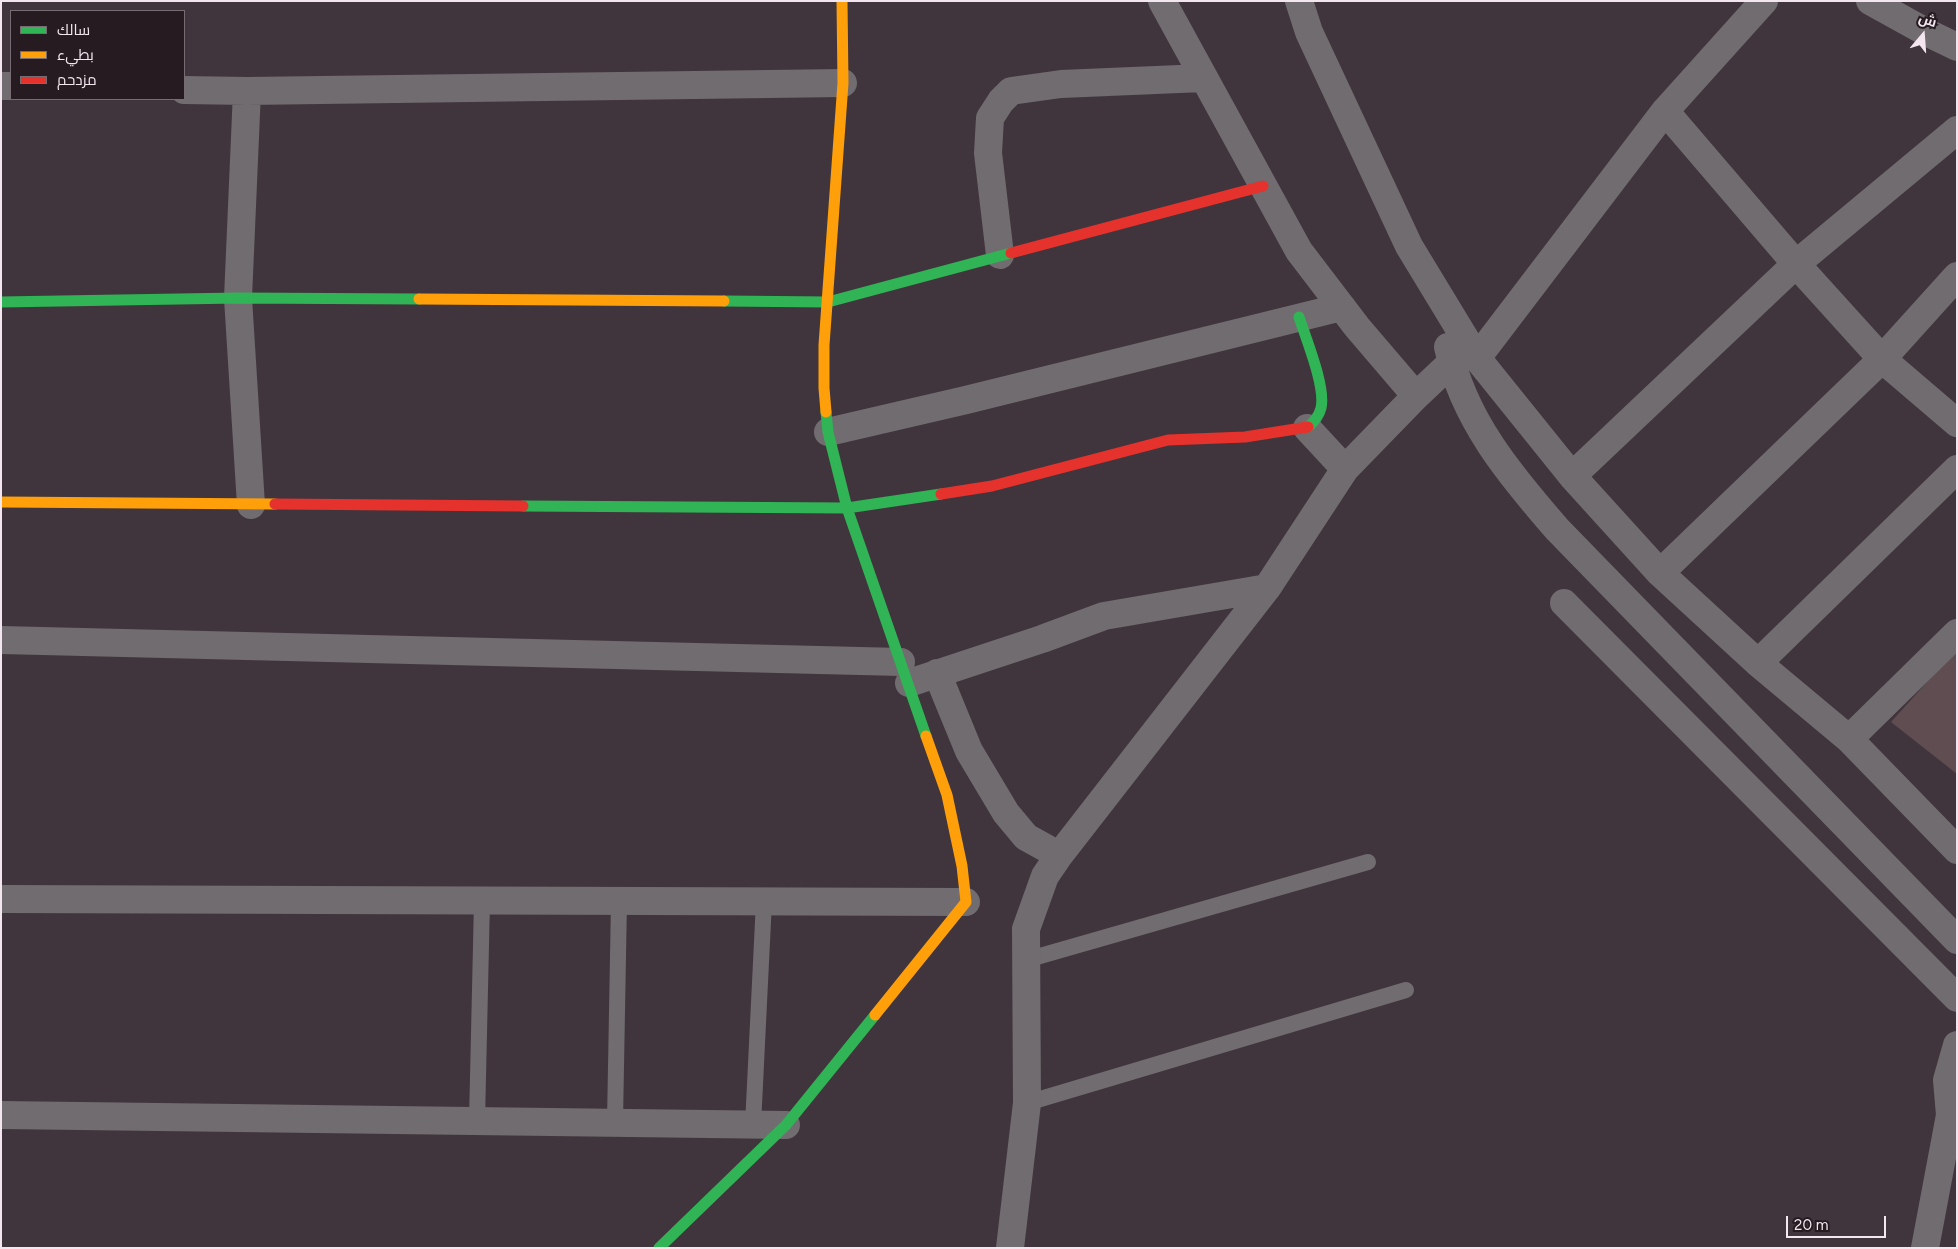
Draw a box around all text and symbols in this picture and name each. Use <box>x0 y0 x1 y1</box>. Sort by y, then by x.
text: ش <box>1917 9 1939 31</box>
legend <box>10 10 185 100</box>
north arrow <box>1898 10 1948 60</box>
text: سالك <box>57 21 90 39</box>
text: بطيء <box>57 46 94 64</box>
text: مزدحم <box>57 71 97 89</box>
scale bar <box>1788 1206 1888 1238</box>
text: 20 m <box>1794 1216 1828 1234</box>

